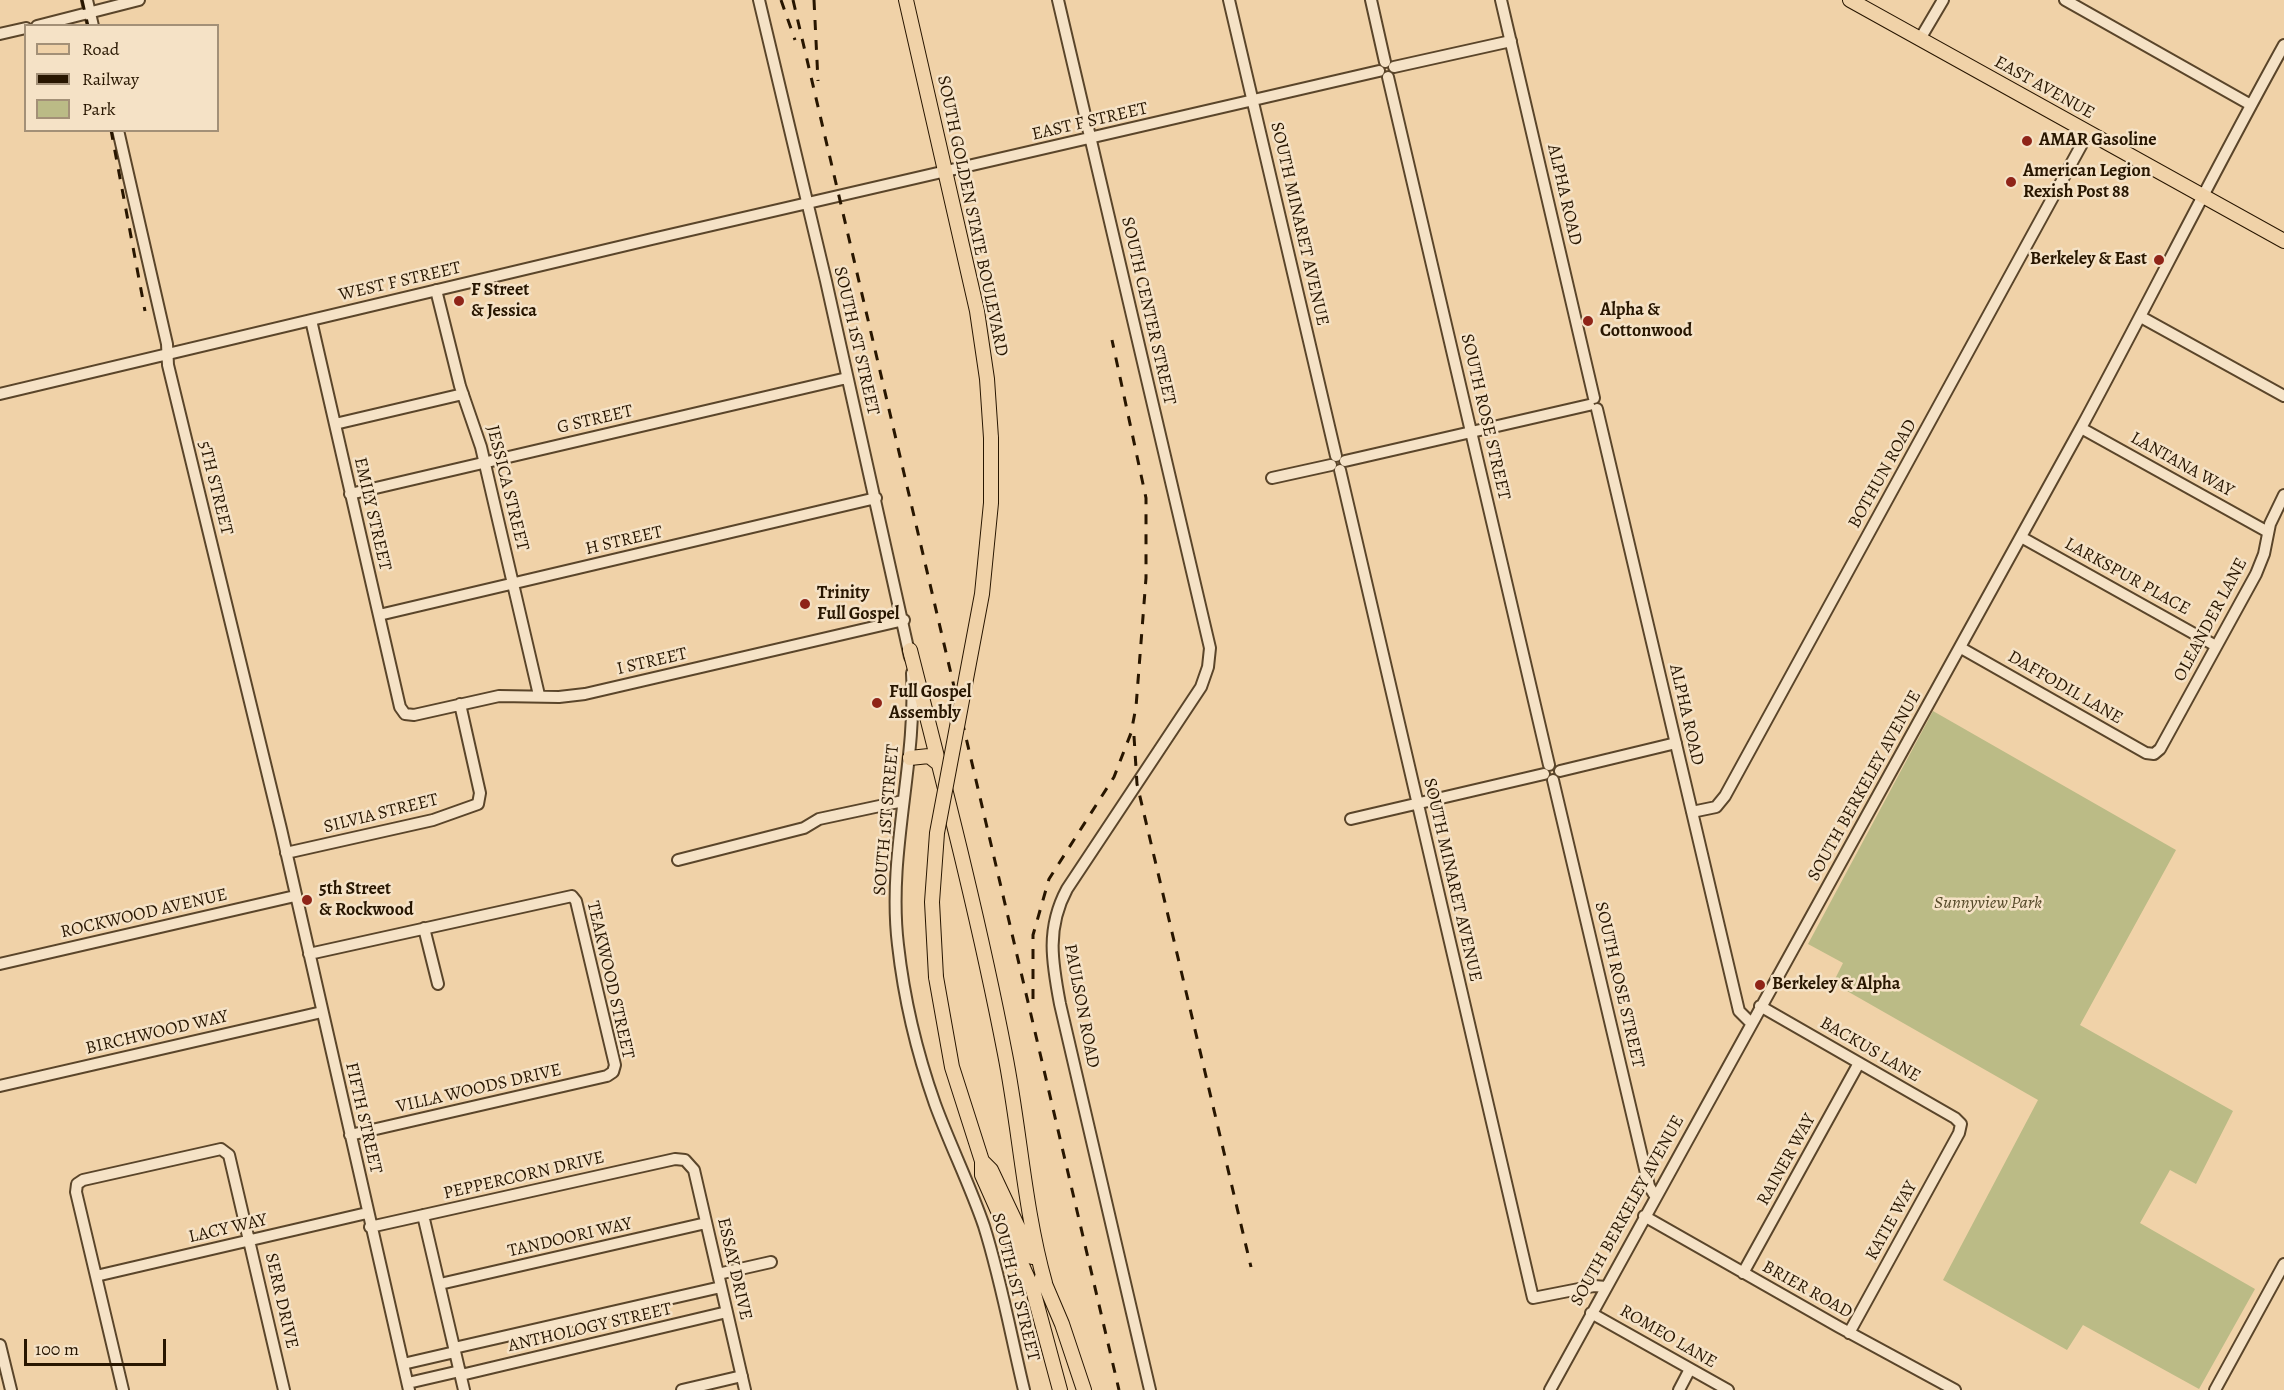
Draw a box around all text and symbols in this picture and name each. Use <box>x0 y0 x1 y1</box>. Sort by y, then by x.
legend <box>24 24 219 132</box>
text: Road <box>82 37 119 61</box>
street label: EAST AVENUE <box>1990 52 2098 124</box>
text: Railway <box>82 67 139 91</box>
street label: SOUTH GOLDEN STATE BOULEVARD <box>932 74 1012 358</box>
text: Park <box>82 97 116 121</box>
street label: EAST F STREET <box>1030 98 1150 146</box>
street label: SOUTH MINARET AVENUE <box>1265 120 1333 328</box>
place label: AMAR Gasoline <box>2039 130 2157 152</box>
marker: AMAR Gasoline <box>2020 134 2034 148</box>
street label: ALPHA ROAD <box>1542 142 1586 248</box>
place label: American Legion Rexish Post 88 <box>2023 161 2151 204</box>
marker: American Legion Rexish Post 88 <box>2004 175 2018 189</box>
street label: SOUTH CENTER STREET <box>1116 215 1180 407</box>
place label: Berkeley & East <box>2030 249 2147 271</box>
marker: Berkeley & East <box>2152 253 2166 267</box>
street label: WEST F STREET <box>337 257 463 307</box>
street label: SOUTH 1ST STREET <box>828 265 884 417</box>
place label: F Street & Jessica <box>471 280 537 322</box>
marker: F Street & Jessica <box>452 294 466 308</box>
place label: Alpha & Cottonwood <box>1600 300 1692 342</box>
marker: Alpha & Cottonwood <box>1581 314 1595 328</box>
street label: SOUTH ROSE STREET <box>1455 332 1515 502</box>
street label: G STREET <box>555 401 635 439</box>
street label: BOTHUN ROAD <box>1844 416 1922 532</box>
street label: JESSICA STREET <box>481 423 533 553</box>
street label: LANTANA WAY <box>2127 428 2237 502</box>
street label: 5TH STREET <box>193 439 237 537</box>
street label: EMILY STREET <box>348 455 396 573</box>
street label: H STREET <box>583 522 665 560</box>
street label: LARKSPUR PLACE <box>2060 534 2194 620</box>
street label: OLEANDER LANE <box>2169 555 2253 685</box>
place label: Trinity Full Gospel <box>817 583 900 626</box>
marker: Trinity Full Gospel <box>798 597 812 611</box>
street label: I STREET <box>615 643 689 681</box>
street label: DAFFODIL LANE <box>2004 646 2126 730</box>
street label: ALPHA ROAD <box>1664 662 1708 768</box>
place label: Full Gospel Assembly <box>889 682 972 724</box>
street label: SOUTH BERKELEY AVENUE <box>1803 687 1927 885</box>
marker: Full Gospel Assembly <box>870 696 884 710</box>
street label: SOUTH 1ST STREET <box>870 743 904 897</box>
street label: SOUTH MINARET AVENUE <box>1418 776 1486 984</box>
street label: SILVIA STREET <box>321 789 441 839</box>
place label: 5th Street & Rockwood <box>319 879 414 922</box>
street label: ROCKWOOD AVENUE <box>59 884 229 944</box>
marker: 5th Street & Rockwood <box>300 893 314 907</box>
park label: Sunnyview Park <box>1934 893 2042 915</box>
street label: TEAKWOOD STREET <box>581 899 639 1061</box>
street label: SOUTH ROSE STREET <box>1589 900 1649 1070</box>
street label: PAULSON ROAD <box>1058 942 1104 1070</box>
place label: Berkeley & Alpha <box>1772 974 1901 996</box>
marker: Berkeley & Alpha <box>1753 978 1767 992</box>
street label: BIRCHWOOD WAY <box>84 1006 230 1060</box>
street label: BACKUS LANE <box>1816 1012 1924 1088</box>
street label: FIFTH STREET <box>340 1060 386 1176</box>
street label: VILLA WOODS DRIVE <box>394 1060 564 1118</box>
street label: RAINER WAY <box>1753 1110 1821 1210</box>
street label: SOUTH BERKELEY AVENUE <box>1566 1112 1690 1310</box>
street label: PEPPERCORN DRIVE <box>441 1147 607 1205</box>
street label: KATIE WAY <box>1861 1178 1923 1264</box>
street label: LACY WAY <box>187 1209 269 1249</box>
street label: SOUTH 1ST STREET <box>986 1211 1044 1363</box>
street label: TANDOORI WAY <box>506 1213 634 1263</box>
street label: ESSAY DRIVE <box>712 1216 756 1322</box>
street label: SERR DRIVE <box>260 1251 302 1351</box>
street label: BRIER ROAD <box>1758 1256 1856 1324</box>
street label: ANTHOLOGY STREET <box>506 1299 674 1357</box>
street label: ROMEO LANE <box>1616 1301 1720 1373</box>
scale bar <box>27 1327 170 1365</box>
text: 100 m <box>35 1337 79 1361</box>

